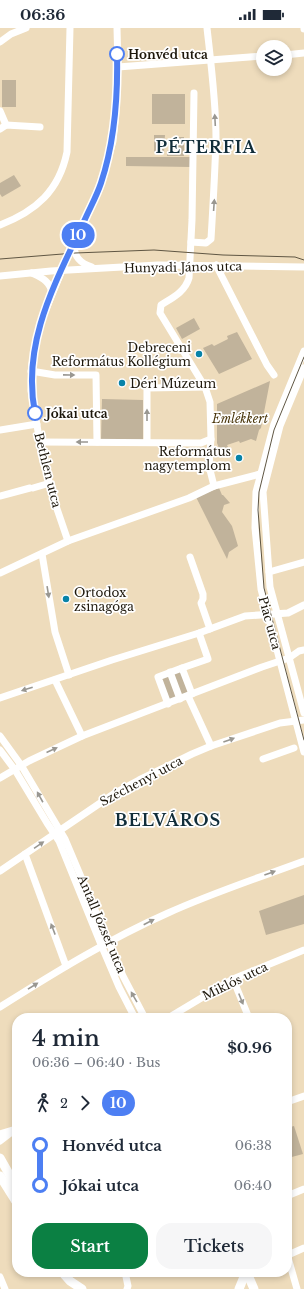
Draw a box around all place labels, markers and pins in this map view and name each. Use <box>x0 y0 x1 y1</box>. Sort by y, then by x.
marker: Honvéd utca <box>109 46 125 62</box>
place label: Honvéd utca <box>128 47 208 62</box>
place label: Debreceni Református Kollégium <box>52 340 191 369</box>
marker: Debreceni Református Kollégium <box>194 349 204 359</box>
place label: Déri Múzeum <box>130 376 216 391</box>
marker: Déri Múzeum <box>117 378 127 388</box>
marker: Jókai utca <box>27 405 43 421</box>
place label: Jókai utca <box>43 406 108 421</box>
place label: Református nagytemplom <box>144 444 231 473</box>
marker: Református nagytemplom <box>234 453 244 463</box>
place label: Ortodox zsinagóga <box>74 585 134 614</box>
marker: Ortodox zsinagóga <box>61 594 71 604</box>

